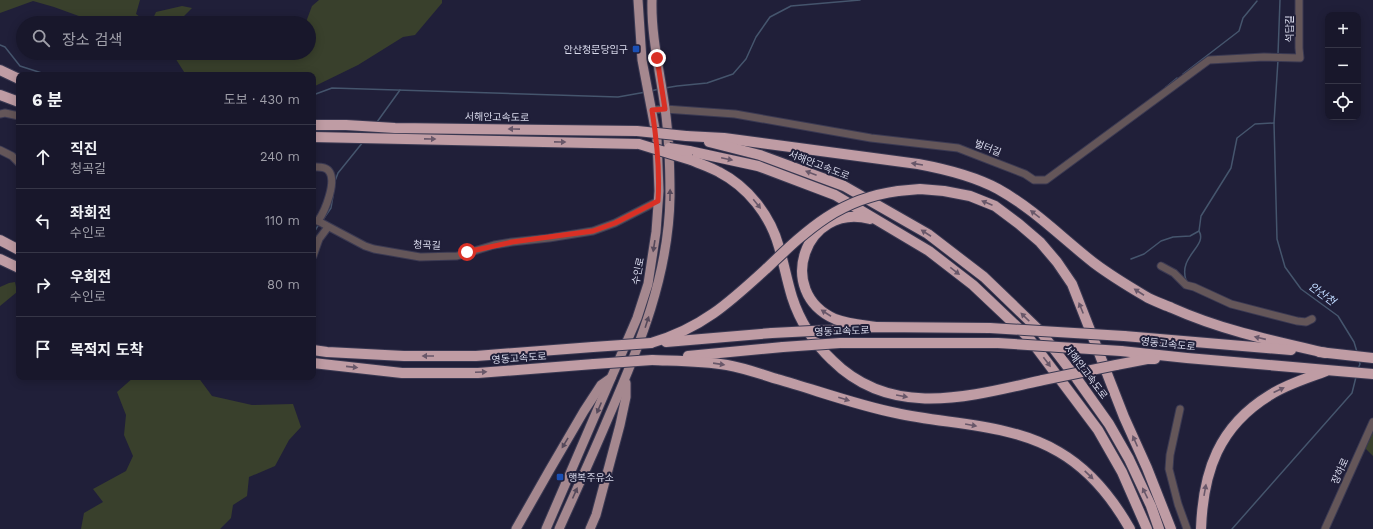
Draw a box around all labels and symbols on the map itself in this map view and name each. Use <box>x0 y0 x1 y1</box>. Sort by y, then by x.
street label: 석답길 <box>1284 15 1295 43</box>
place label: 안산청문당입구 <box>564 44 628 55</box>
marker: 안산청문당입구 <box>631 44 641 54</box>
route end <box>648 49 666 67</box>
street label: 서해안고속도로 <box>465 111 529 123</box>
one-way arrow <box>507 126 520 132</box>
one-way arrow <box>424 136 436 143</box>
street label: 벌터길 <box>973 138 1003 158</box>
one-way arrow <box>554 139 567 145</box>
street label: 서해안고속도로 <box>787 148 851 182</box>
one-way arrow <box>721 156 733 162</box>
one-way arrow <box>911 161 923 167</box>
one-way arrow <box>804 170 816 176</box>
one-way arrow <box>667 188 673 201</box>
one-way arrow <box>753 199 761 210</box>
one-way arrow <box>981 200 993 206</box>
one-way arrow <box>1030 210 1041 218</box>
one-way arrow <box>920 230 932 237</box>
street label: 청곡길 <box>413 239 441 251</box>
one-way arrow <box>651 240 657 252</box>
route start <box>458 243 476 261</box>
street label: 수인로 <box>630 256 646 286</box>
one-way arrow <box>949 267 960 276</box>
water label: 안산천 <box>1306 280 1340 309</box>
one-way arrow <box>1134 288 1144 296</box>
one-way arrow <box>1078 302 1084 313</box>
one-way arrow <box>820 310 832 317</box>
one-way arrow <box>1020 312 1030 322</box>
one-way arrow <box>644 316 650 328</box>
street label: 영동고속도로 <box>814 325 870 337</box>
one-way arrow <box>1254 334 1266 340</box>
street label: 영동고속도로 <box>1140 336 1196 352</box>
street label: 서해안고속도로 <box>1062 343 1110 401</box>
street label: 영동고속도로 <box>491 351 547 365</box>
one-way arrow <box>421 353 434 359</box>
one-way arrow <box>1043 356 1052 367</box>
one-way arrow <box>713 361 725 367</box>
one-way arrow <box>346 364 358 371</box>
one-way arrow <box>475 369 487 376</box>
one-way arrow <box>1274 387 1285 393</box>
one-way arrow <box>896 393 908 399</box>
one-way arrow <box>838 396 850 402</box>
one-way arrow <box>596 403 602 414</box>
one-way arrow <box>965 423 977 429</box>
one-way arrow <box>1132 435 1138 447</box>
one-way arrow <box>562 437 569 449</box>
street label: 장하로 <box>1329 456 1351 486</box>
one-way arrow <box>1084 470 1094 480</box>
marker: 행복주유소 <box>555 472 565 482</box>
place label: 행복주유소 <box>568 472 614 483</box>
one-way arrow <box>1202 484 1208 496</box>
one-way arrow <box>1142 487 1148 498</box>
one-way arrow <box>572 488 578 499</box>

